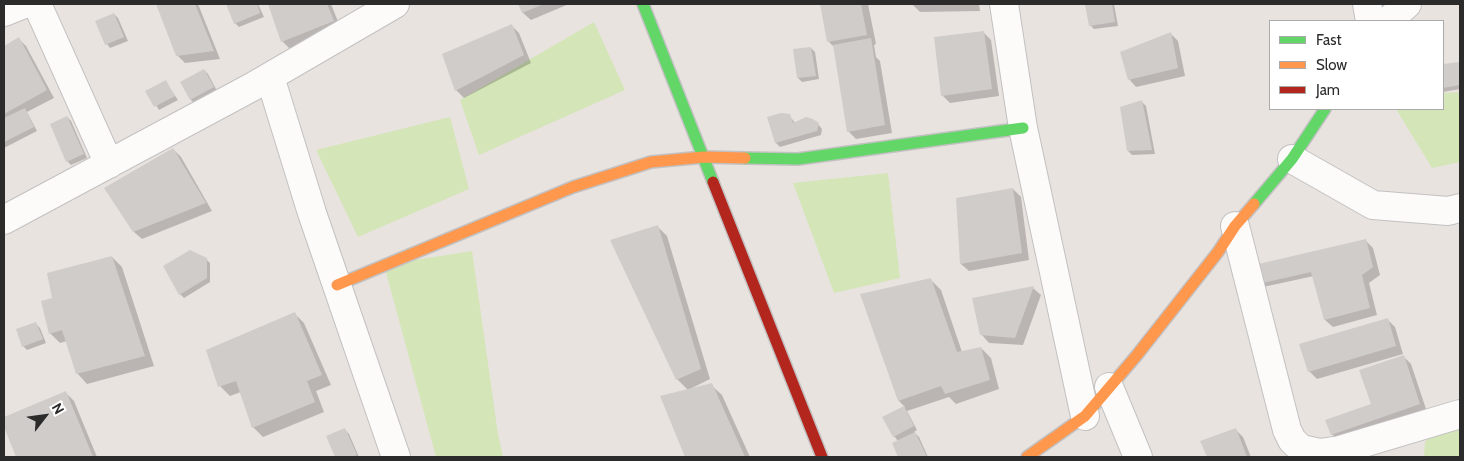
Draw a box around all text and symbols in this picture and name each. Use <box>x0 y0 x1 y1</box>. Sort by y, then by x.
legend <box>1269 20 1444 110</box>
text: Fast <box>1316 31 1341 49</box>
text: Slow <box>1316 56 1347 74</box>
text: Jam <box>1316 81 1340 99</box>
north arrow <box>20 391 70 441</box>
text: N <box>48 400 68 417</box>

